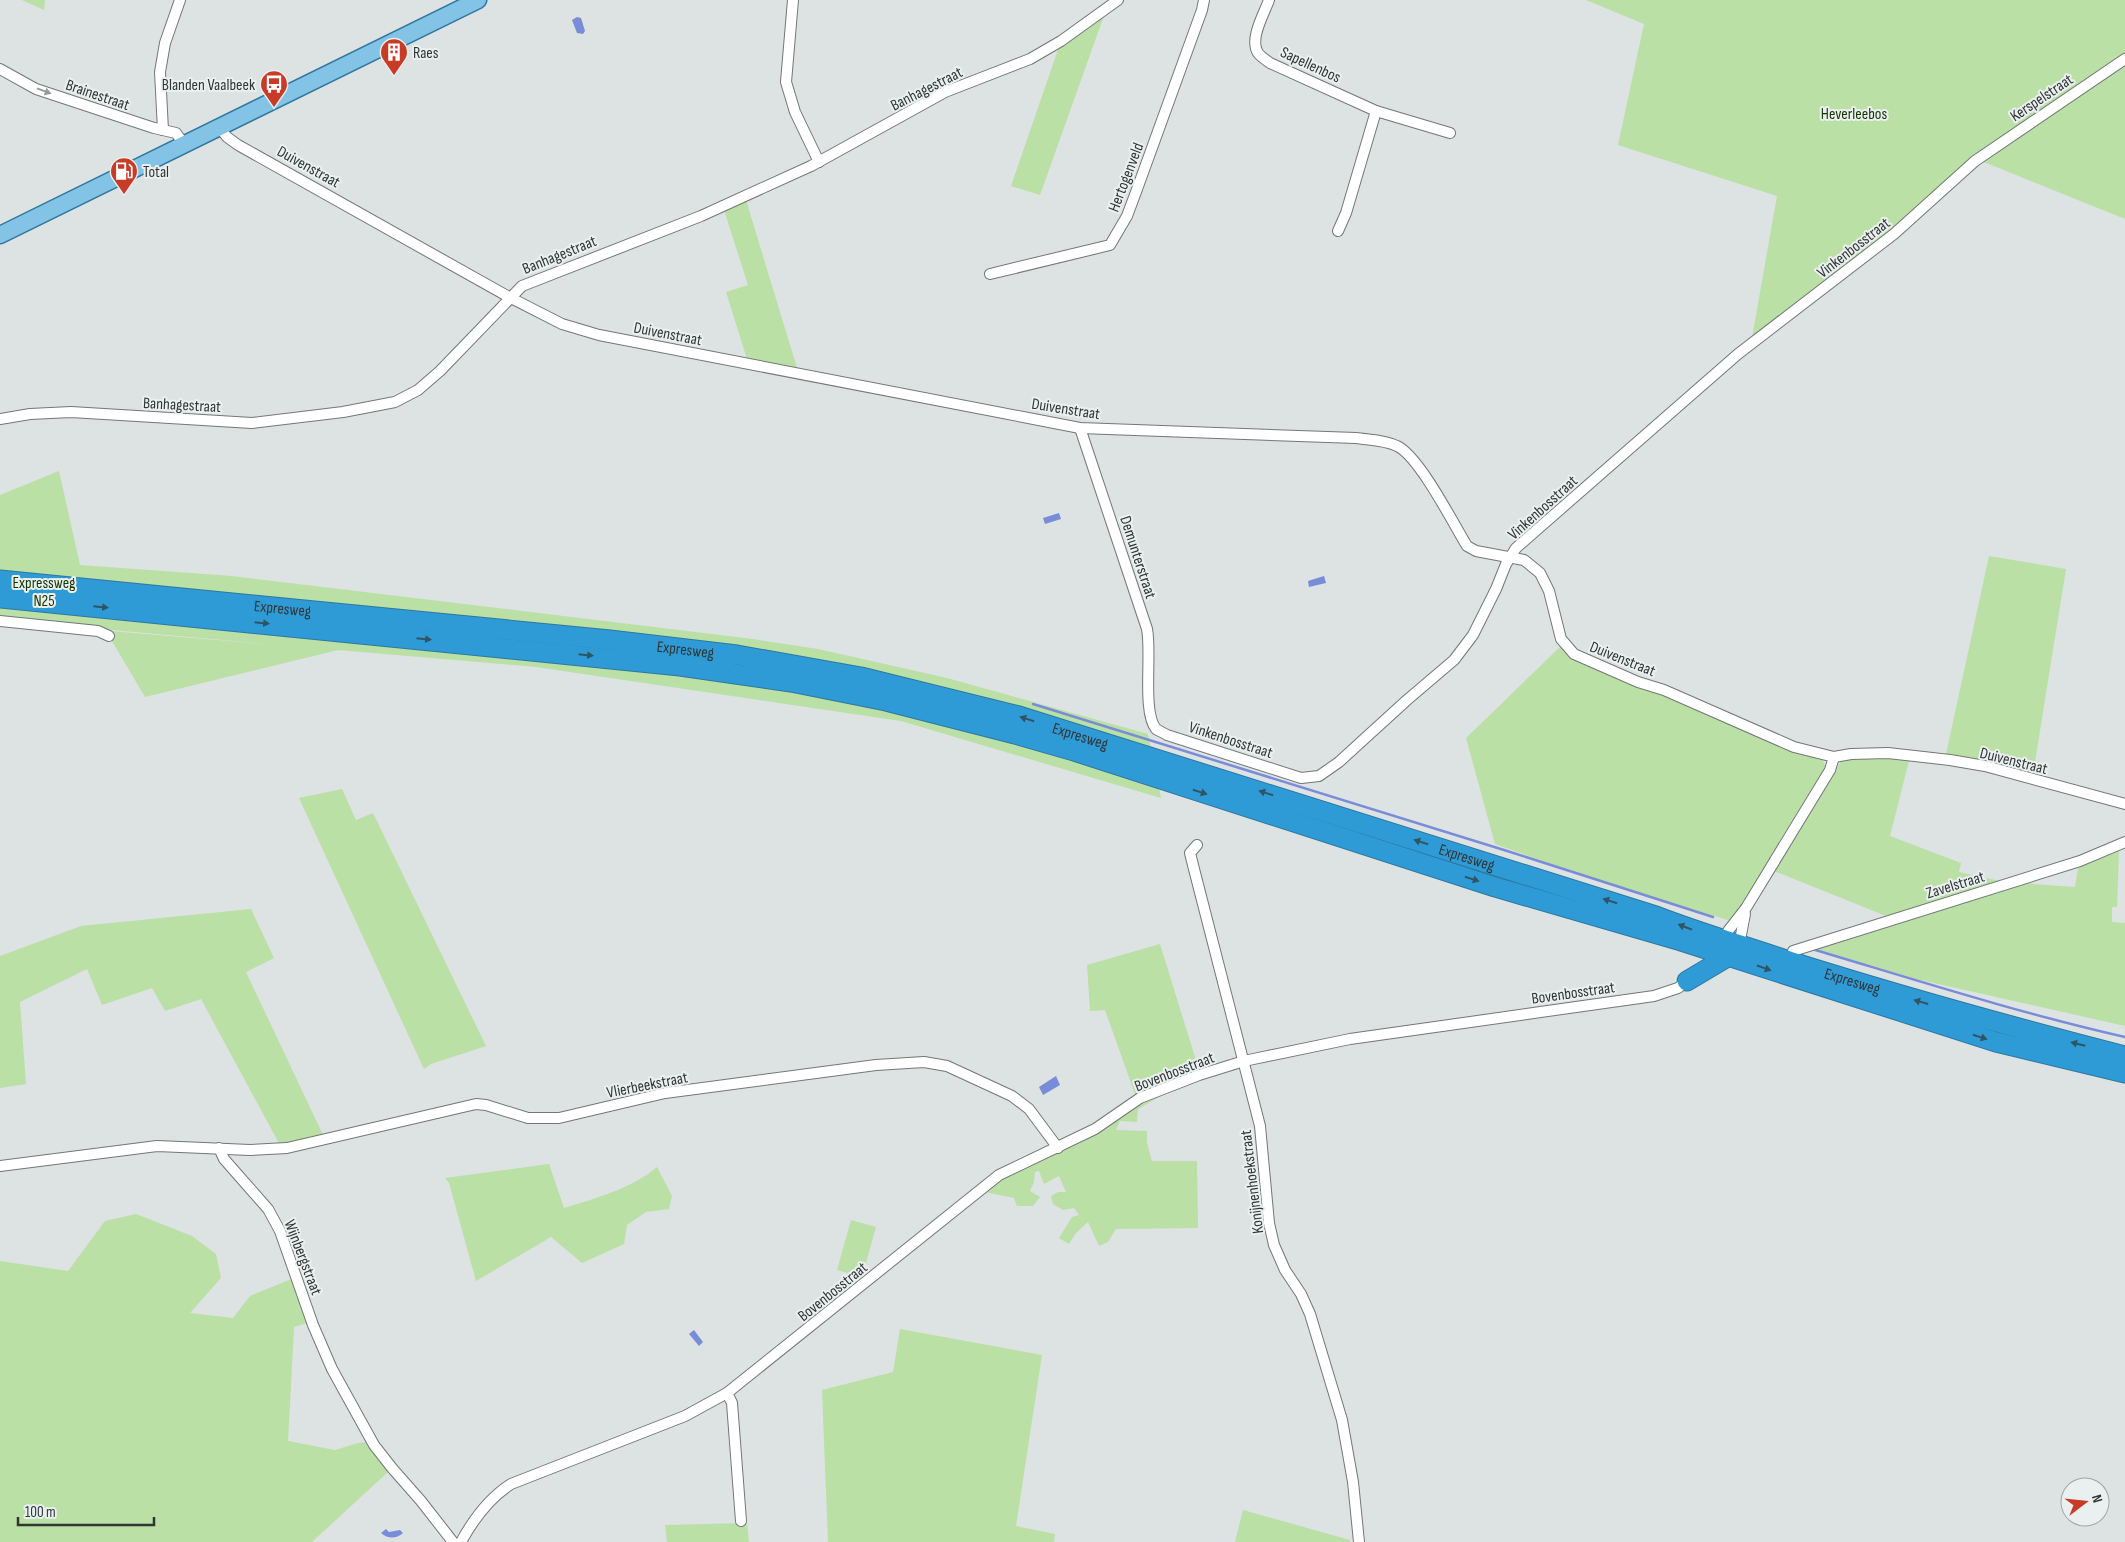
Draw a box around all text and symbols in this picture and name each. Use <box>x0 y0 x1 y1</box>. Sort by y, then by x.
building icon: Raes <box>379 37 409 76</box>
street label: Sapellenbos <box>1277 43 1344 88</box>
place label: Raes <box>413 44 439 63</box>
street label: Banhagestraat <box>888 63 966 116</box>
bus stop icon: Blanden Vaalbeek <box>259 69 289 108</box>
street label: Kerspelstraat <box>2007 70 2077 126</box>
street label: Brainestraat <box>63 76 132 115</box>
place label: Blanden Vaalbeek <box>162 76 255 95</box>
one-way arrow <box>36 88 51 95</box>
park label: Heverleebos <box>1821 105 1887 124</box>
street label: Hertogenveld <box>1105 140 1148 215</box>
street label: Duivenstraat <box>273 142 343 192</box>
fuel station icon: Total <box>109 156 139 195</box>
place label: Total <box>143 163 169 182</box>
street label: Vinkenbosstraat <box>1814 214 1894 283</box>
street label: Banhagestraat <box>520 232 599 279</box>
street label: Duivenstraat <box>632 319 704 350</box>
street label: Banhagestraat <box>142 394 222 417</box>
street label: Duivenstraat <box>1030 395 1101 424</box>
street label: Vinkenbosstraat <box>1504 472 1582 544</box>
street label: Demunterstraat <box>1115 514 1160 601</box>
park label: Expressweg N25 <box>12 574 76 611</box>
street label: Expresweg <box>253 597 312 622</box>
one-way arrow <box>93 604 109 612</box>
one-way arrow <box>255 620 271 628</box>
one-way arrow <box>416 636 432 644</box>
street label: Expresweg <box>656 638 715 663</box>
street label: Duivenstraat <box>1587 638 1658 681</box>
one-way arrow <box>578 651 594 659</box>
one-way arrow <box>1020 714 1035 722</box>
street label: Vinkenbosstraat <box>1186 718 1275 763</box>
street label: Expresweg <box>1050 719 1110 754</box>
street label: Duivenstraat <box>1978 744 2050 779</box>
one-way arrow <box>1192 788 1207 796</box>
one-way arrow <box>1259 789 1274 796</box>
one-way arrow <box>1414 837 1429 845</box>
street label: Expresweg <box>1436 840 1497 876</box>
street label: Zavelstraat <box>1924 868 1987 903</box>
one-way arrow <box>1464 876 1479 883</box>
one-way arrow <box>1602 897 1617 905</box>
one-way arrow <box>1678 923 1693 930</box>
one-way arrow <box>1757 965 1772 972</box>
street label: Expresweg <box>1822 965 1882 999</box>
street label: Bovenbosstraat <box>1530 978 1616 1009</box>
one-way arrow <box>1913 997 1928 1005</box>
one-way arrow <box>1973 1033 1988 1041</box>
one-way arrow <box>2070 1040 2085 1048</box>
street label: Bovenbosstraat <box>1132 1048 1217 1096</box>
street label: Vlierbeekstraat <box>605 1068 689 1103</box>
street label: Konijnenhoekstraat <box>1237 1129 1268 1235</box>
street label: Wijnbergstraat <box>280 1217 326 1298</box>
street label: Bovenbosstraat <box>794 1258 872 1326</box>
north arrow <box>2060 1477 2110 1527</box>
text: N <box>2088 1493 2106 1504</box>
scale bar <box>18 1494 154 1526</box>
text: 100 m <box>25 1503 56 1522</box>

